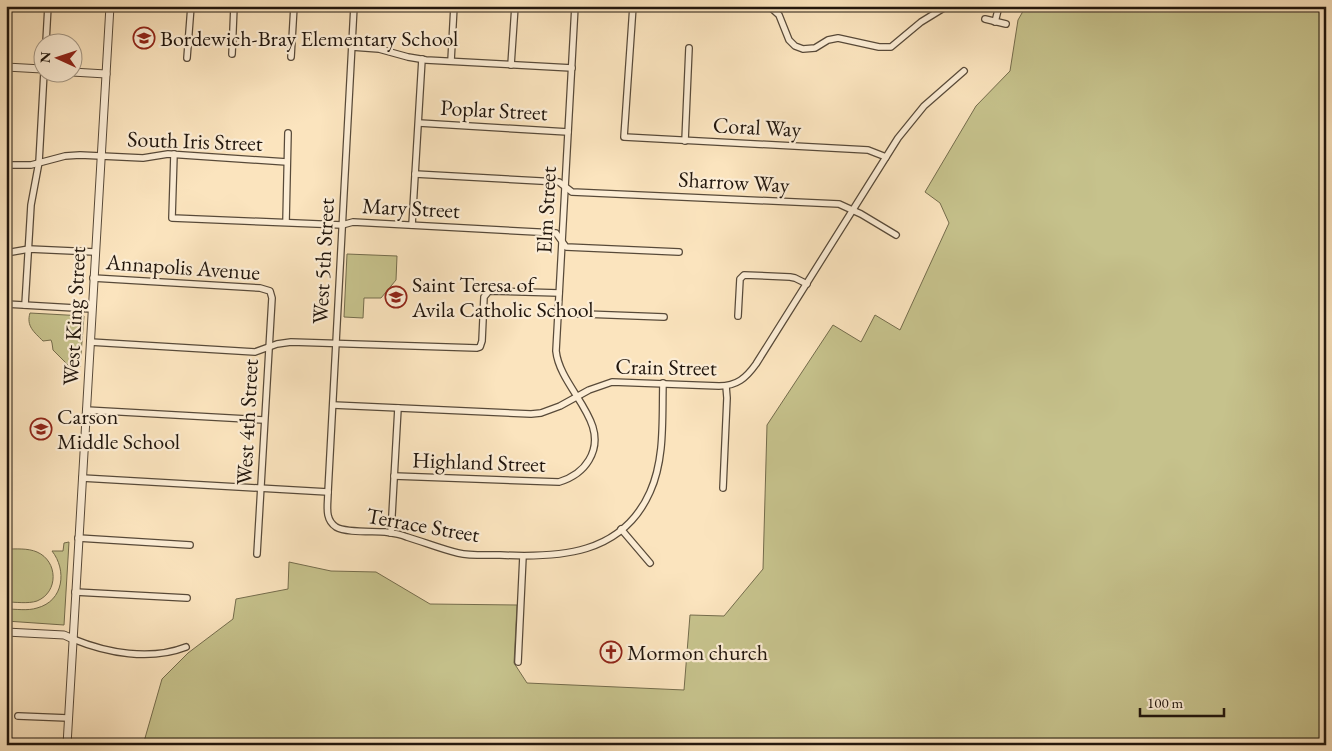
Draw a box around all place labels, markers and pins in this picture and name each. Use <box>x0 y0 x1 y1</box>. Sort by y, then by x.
place label: Bordewich-Bray Elementary School <box>160 24 458 53</box>
school or university icon: Bordewich-Bray Elementary School <box>132 26 156 50</box>
place label: Saint Teresa of Avila Catholic School <box>411 270 594 324</box>
school or university icon: Saint Teresa of Avila Catholic School <box>384 285 408 309</box>
place label: Carson Middle School <box>57 402 180 456</box>
school or university icon: Carson Middle School <box>29 417 53 441</box>
place label: Mormon church <box>627 638 768 667</box>
church icon: Mormon church <box>599 640 623 664</box>

